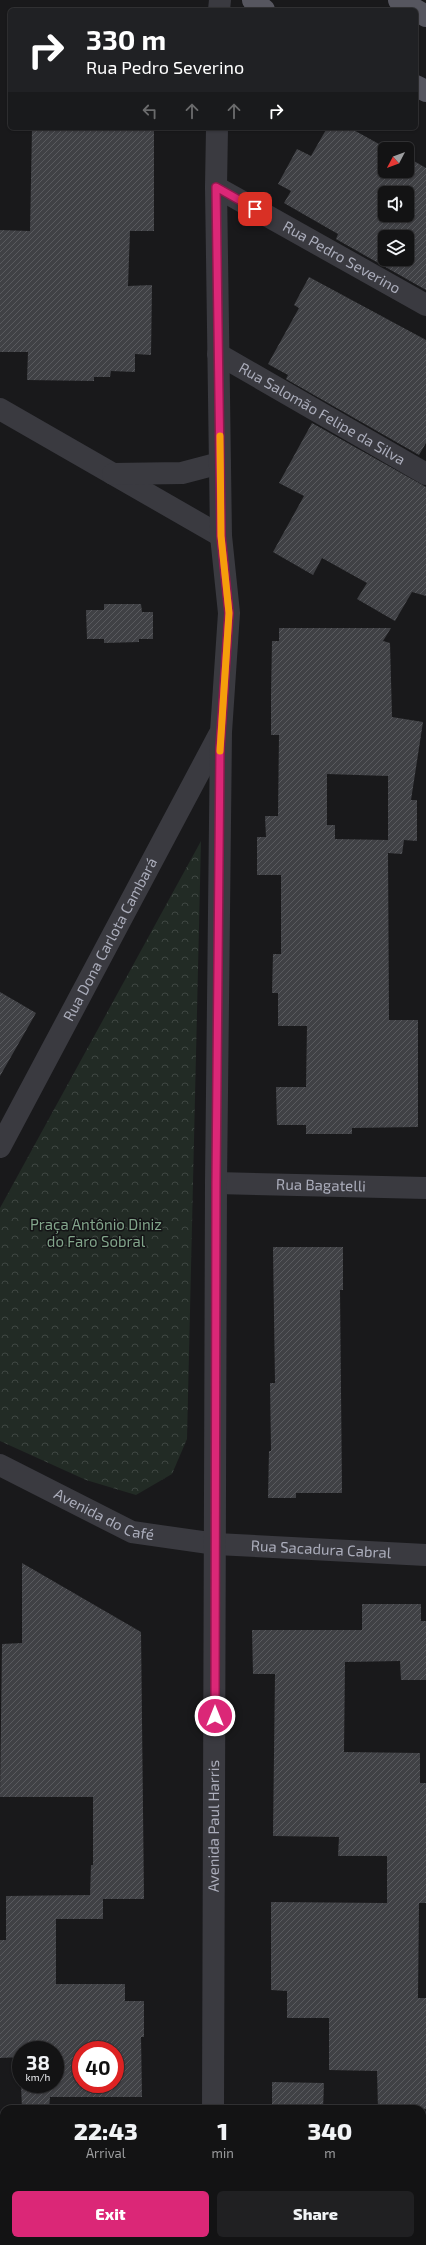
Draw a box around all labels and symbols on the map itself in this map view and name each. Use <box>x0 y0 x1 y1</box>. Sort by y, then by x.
north arrow <box>378 142 414 178</box>
pin <box>238 192 272 226</box>
street label: Rua Pedro Severino <box>280 216 404 297</box>
street label: Rua Salomão Felipe da Silva <box>236 358 409 468</box>
street label: Rua Dona Carlota Cambará <box>59 854 160 1024</box>
street label: Rua Bagatelli <box>276 1174 366 1195</box>
park label: Praça Antônio Diniz do Faro Sobral <box>30 1215 162 1250</box>
street label: Avenida do Café <box>51 1484 155 1543</box>
street label: Rua Sacadura Cabral <box>250 1536 392 1561</box>
position arrow <box>194 1695 236 1737</box>
street label: Avenida Paul Harris <box>204 1760 222 1892</box>
speed limit sign: 40 <box>72 2041 124 2093</box>

